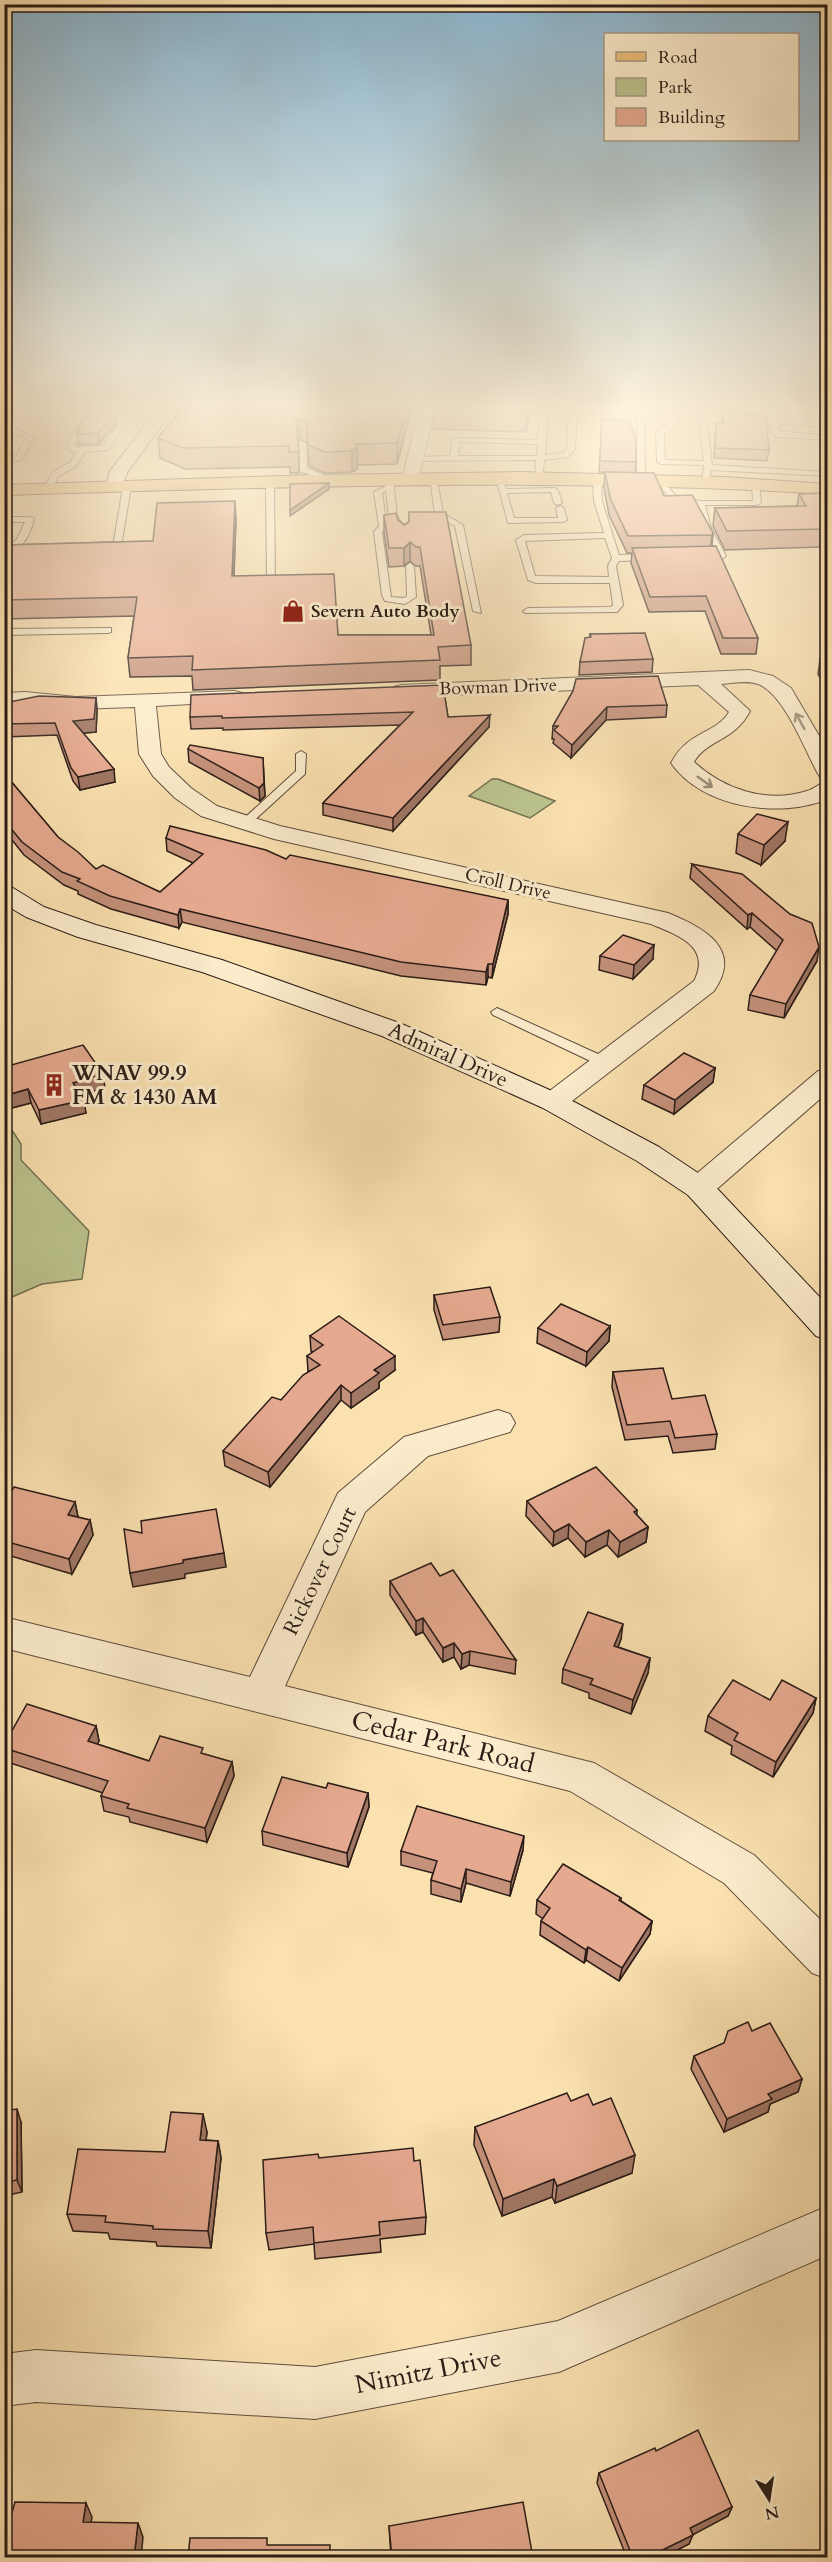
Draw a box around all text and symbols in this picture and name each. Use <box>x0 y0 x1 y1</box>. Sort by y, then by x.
legend <box>604 33 799 141</box>
text: Road <box>658 45 698 70</box>
text: Park <box>658 75 693 100</box>
text: Building <box>658 105 726 130</box>
shop icon: Severn Auto Body <box>280 598 306 624</box>
place label: Severn Auto Body <box>311 599 461 624</box>
street label: Bowman Drive <box>439 672 557 702</box>
one-way arrow <box>793 713 805 730</box>
one-way arrow <box>696 776 712 788</box>
street label: Croll Drive <box>463 862 553 906</box>
street label: Admiral Drive <box>383 1016 513 1094</box>
place label: WNAV 99.9 FM & 1430 AM <box>71 1059 217 1112</box>
building icon: WNAV 99.9 FM & 1430 AM <box>41 1072 67 1098</box>
street label: Rickover Court <box>276 1502 364 1640</box>
street label: Cedar Park Road <box>348 1702 538 1782</box>
street label: Nimitz Drive <box>352 2340 504 2402</box>
north arrow <box>739 2469 799 2529</box>
text: N <box>763 2500 781 2525</box>

